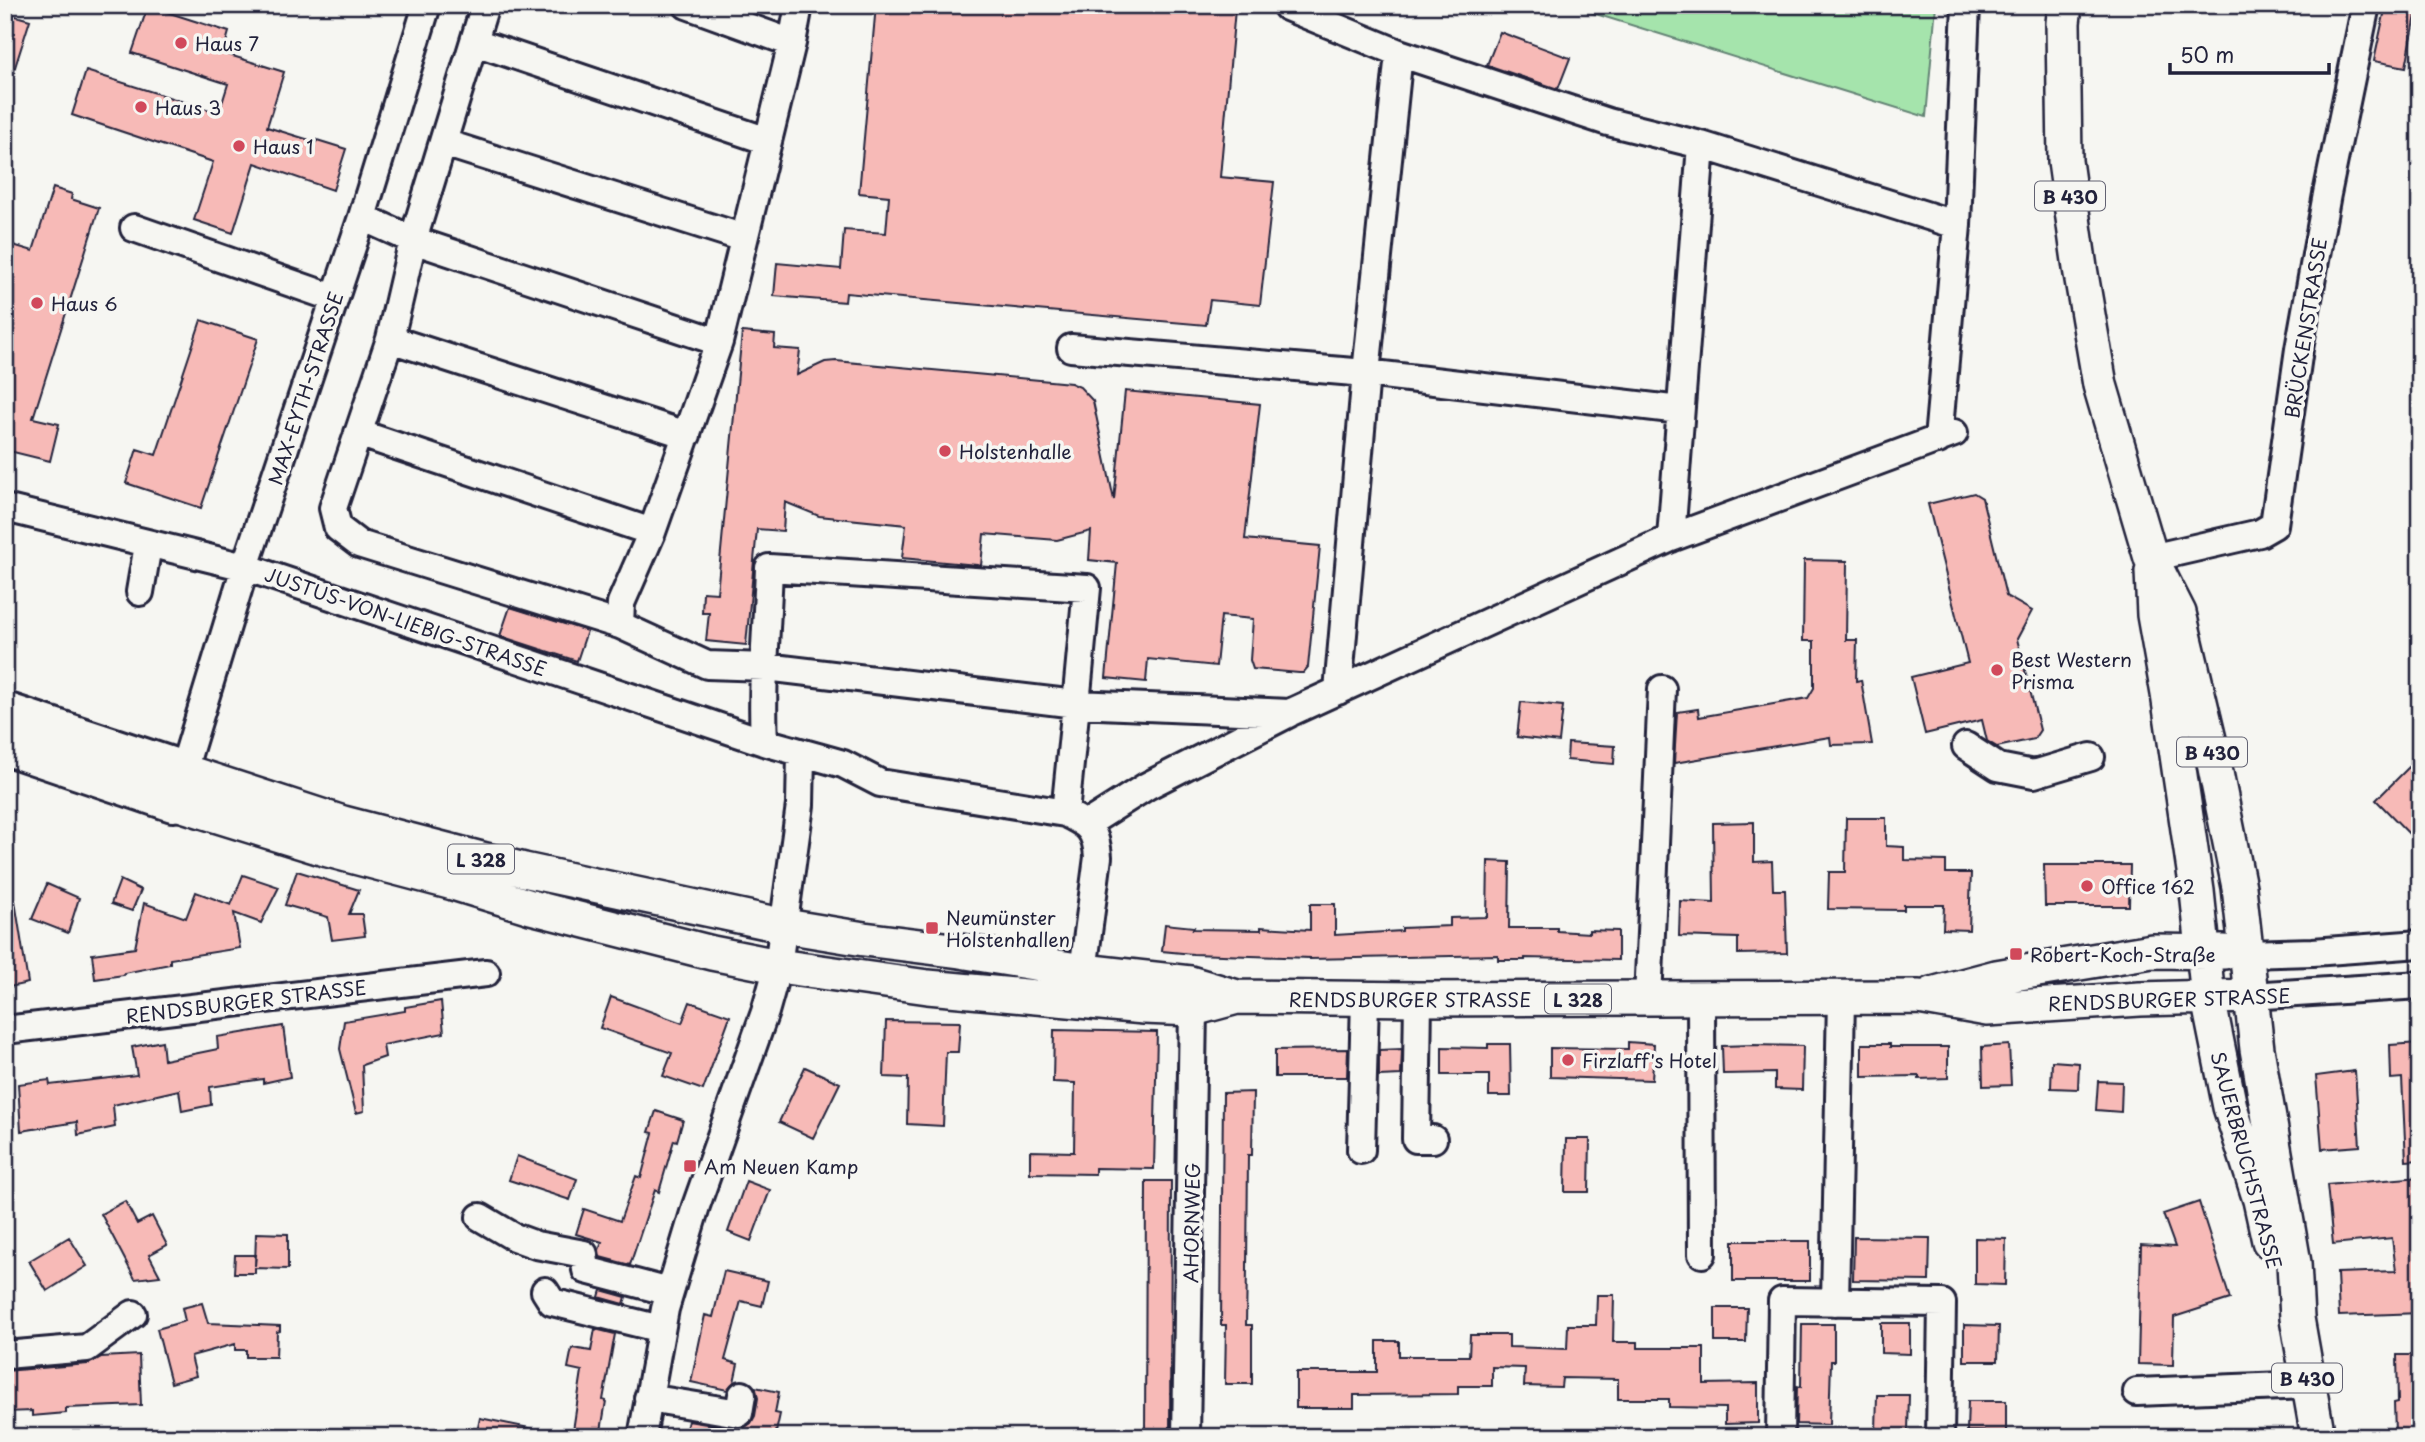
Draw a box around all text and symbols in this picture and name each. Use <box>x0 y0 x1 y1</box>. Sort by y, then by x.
place label: Haus 7 <box>195 29 259 57</box>
scale bar <box>2170 32 2329 76</box>
marker: Haus 7 <box>173 35 189 51</box>
text: 50 m <box>2180 38 2234 70</box>
place label: Haus 3 <box>155 93 221 121</box>
marker: Haus 3 <box>133 99 149 115</box>
place label: Haus 1 <box>253 132 313 160</box>
marker: Haus 1 <box>231 138 247 154</box>
road number: B 430 <box>2035 182 2105 210</box>
street label: BRÜCKENSTRASSE <box>2277 236 2333 420</box>
street label: MAX-EYTH-STRASSE <box>261 288 349 488</box>
place label: Haus 6 <box>51 289 118 317</box>
marker: Haus 6 <box>29 295 45 311</box>
place label: Holstenhalle <box>959 437 1072 465</box>
marker: Holstenhalle <box>937 443 953 459</box>
street label: JUSTUS-VON-LIEBIG-STRASSE <box>261 560 551 682</box>
place label: Best Western Prisma <box>2011 645 2132 695</box>
marker: Best Western Prisma <box>1989 662 2005 678</box>
road number: B 430 <box>2177 738 2247 766</box>
road number: L 328 <box>448 844 514 874</box>
place label: Office 162 <box>2101 872 2195 900</box>
marker: Office 162 <box>2079 878 2095 894</box>
place label: Neumünster Holstenhallen <box>946 903 1070 953</box>
marker: Neumünster Holstenhallen <box>924 920 940 936</box>
place label: Robert-Koch-Straße <box>2030 940 2216 968</box>
marker: Robert-Koch-Straße <box>2008 946 2024 962</box>
street label: RENDSBURGER STRASSE <box>124 972 368 1030</box>
street label: RENDSBURGER STRASSE <box>2047 981 2291 1017</box>
road number: L 328 <box>1545 984 1611 1014</box>
street label: RENDSBURGER STRASSE <box>1289 985 1531 1013</box>
place label: Firzlaff's Hotel <box>1582 1046 1717 1074</box>
street label: SAUERBRUCHSTRASSE <box>2204 1048 2290 1272</box>
marker: Firzlaff's Hotel <box>1560 1052 1576 1068</box>
place label: Am Neuen Kamp <box>704 1152 858 1180</box>
marker: Am Neuen Kamp <box>682 1158 698 1174</box>
street label: AHORNWEG <box>1176 1163 1206 1283</box>
road number: B 430 <box>2272 1364 2342 1392</box>

